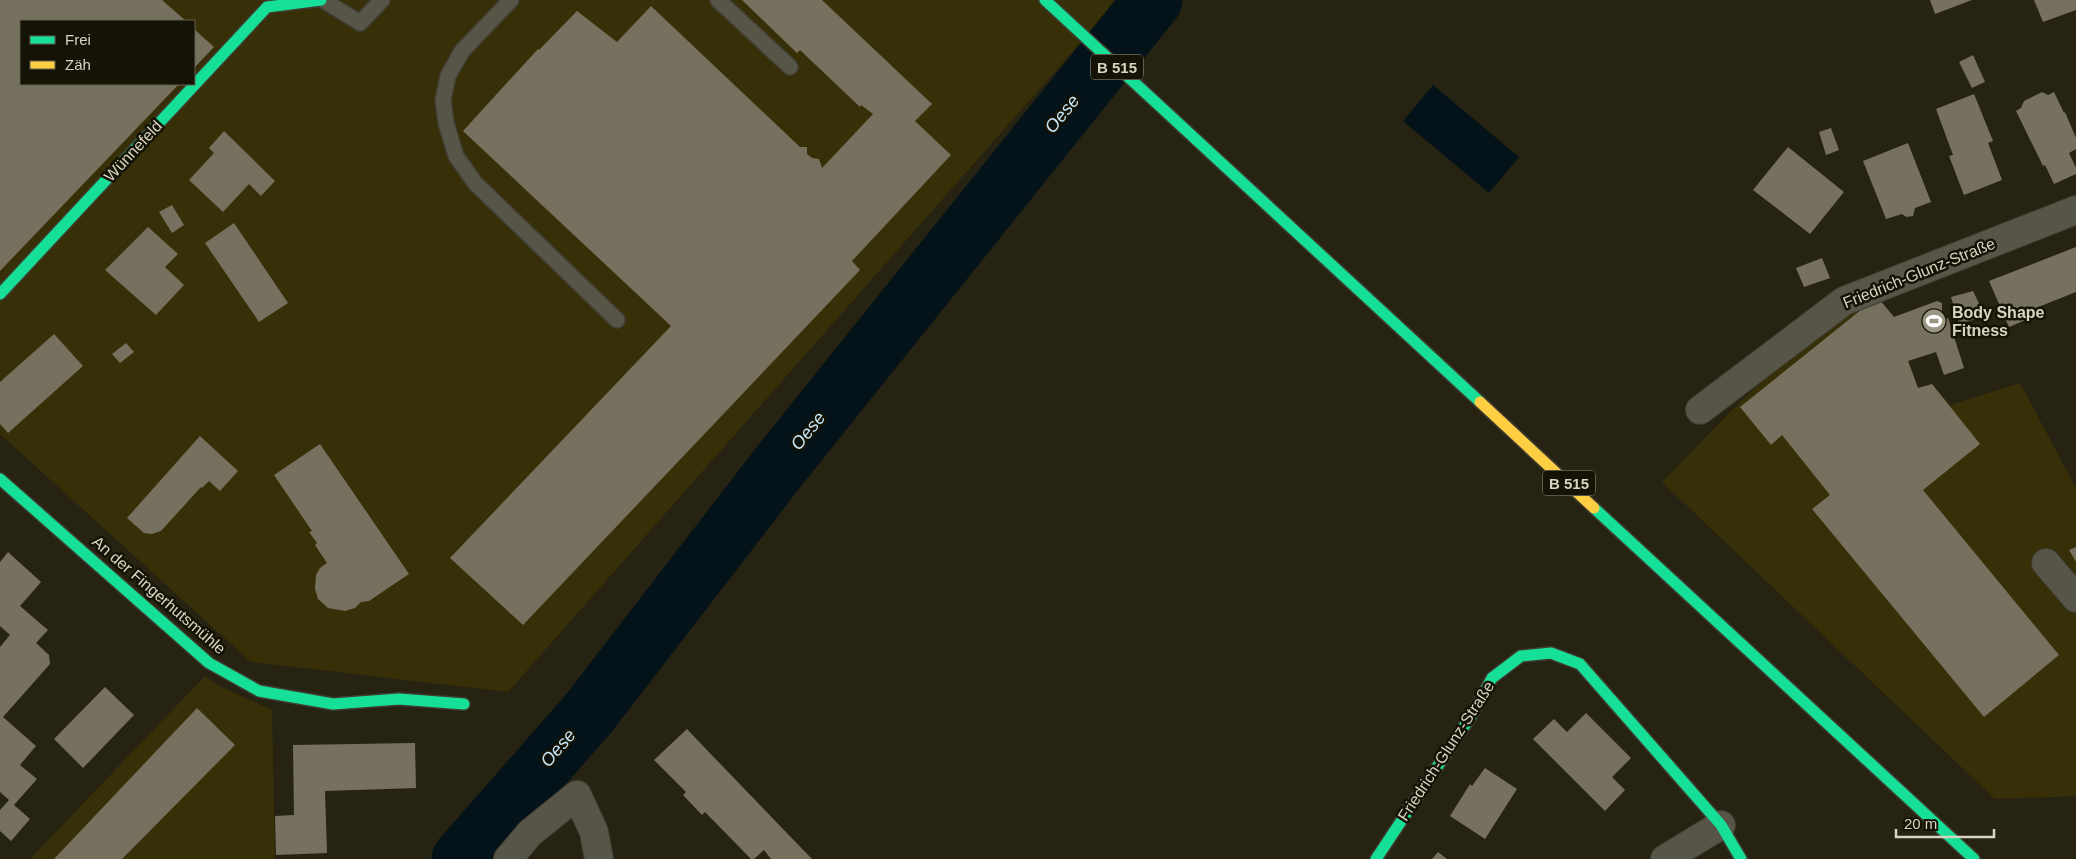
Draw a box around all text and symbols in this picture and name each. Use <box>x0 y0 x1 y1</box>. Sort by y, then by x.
legend <box>20 20 195 85</box>
text: Frei <box>65 31 91 48</box>
road number: B 515 <box>1091 54 1143 80</box>
text: Zäh <box>65 56 91 73</box>
water label: Oese <box>1041 91 1083 137</box>
street label: Wünnefeld <box>101 117 165 185</box>
street label: Friedrich-Glunz-Straße <box>1840 235 1998 311</box>
place label: Body Shape Fitness <box>1952 304 2045 339</box>
sports icon: Body Shape Fitness <box>1921 308 1947 334</box>
water label: Oese <box>787 408 829 454</box>
road number: B 515 <box>1543 470 1595 496</box>
street label: An der Fingerhutsmühle <box>89 533 229 657</box>
street label: Friedrich-Glunz-Straße <box>1395 678 1497 824</box>
water label: Oese <box>536 725 580 771</box>
scale bar <box>1896 806 1994 838</box>
text: 20 m <box>1904 815 1937 832</box>

